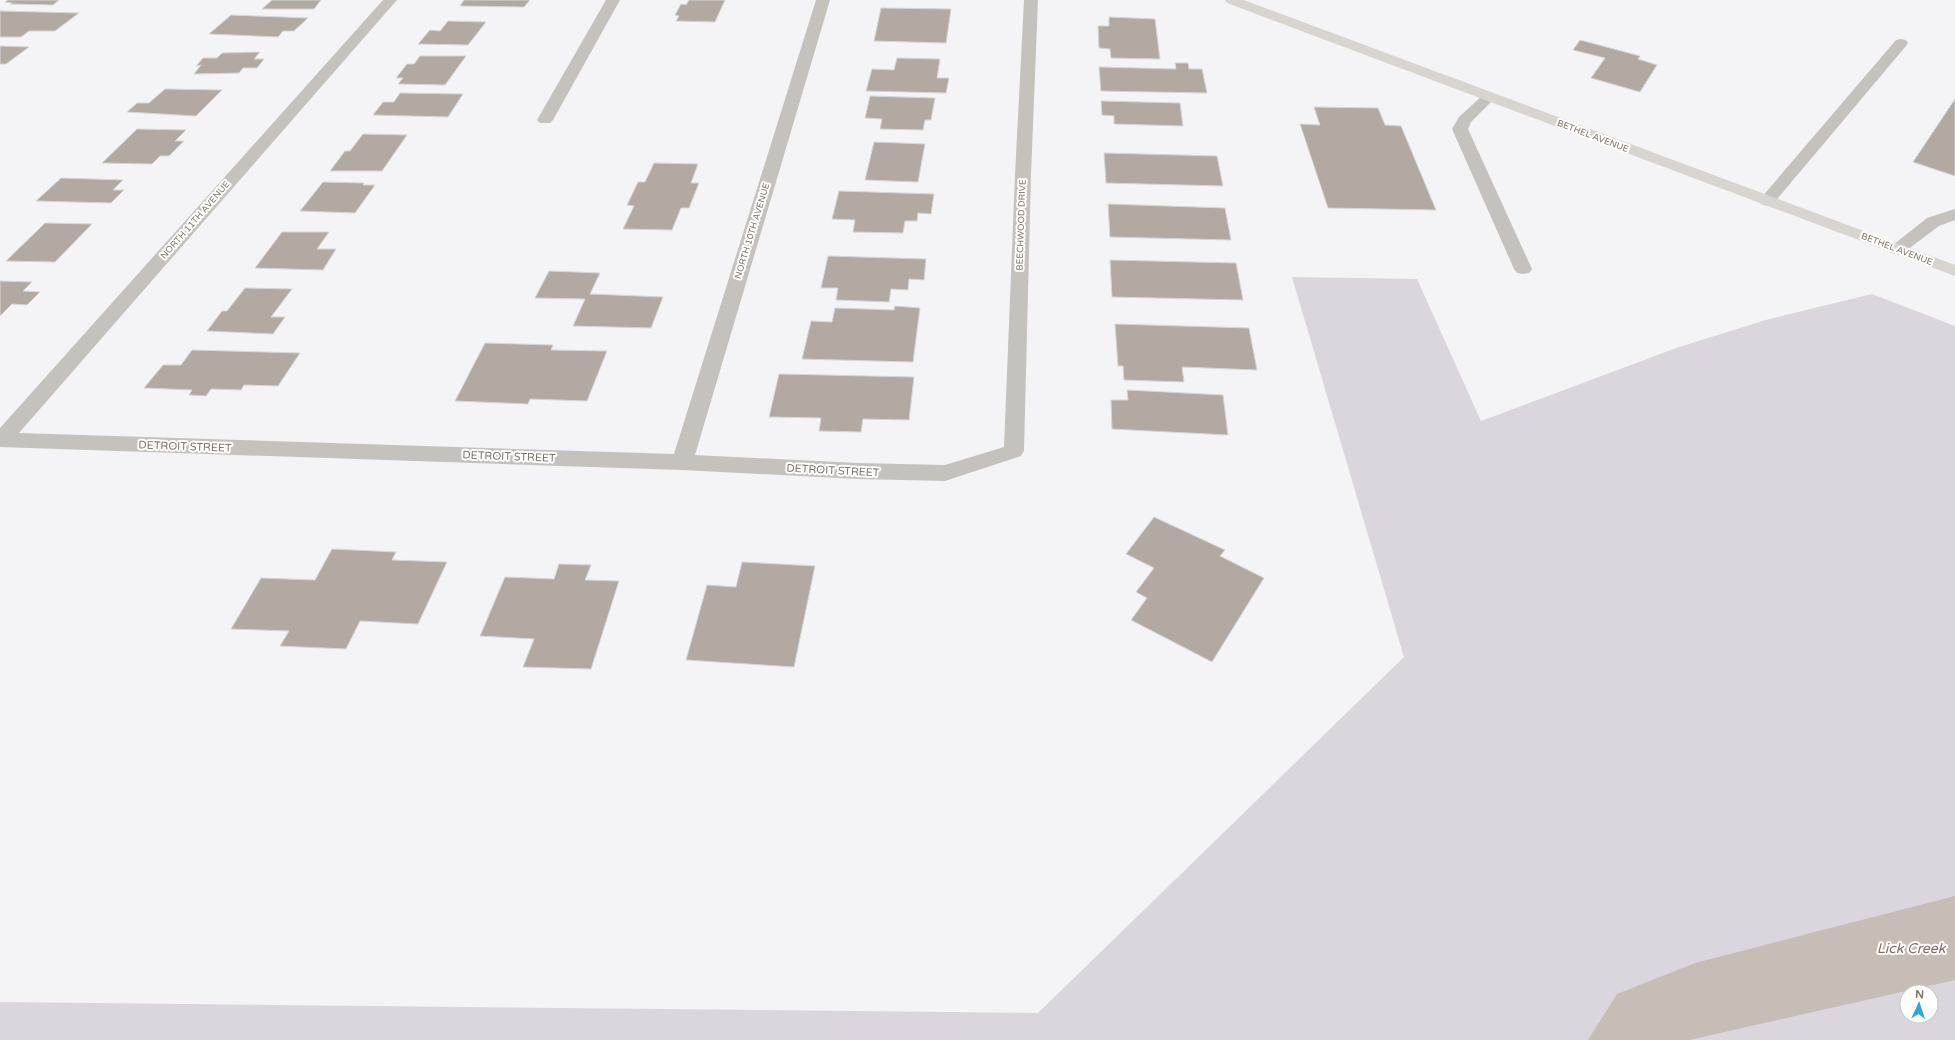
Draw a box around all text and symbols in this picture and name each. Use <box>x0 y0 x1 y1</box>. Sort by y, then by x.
street label: BETHEL AVENUE <box>1556 118 1630 155</box>
street label: NORTH 11TH AVENUE <box>159 179 232 262</box>
street label: BEECHWOOD DRIVE <box>1014 179 1029 271</box>
street label: NORTH 10TH AVENUE <box>733 182 772 280</box>
street label: BETHEL AVENUE <box>1860 231 1934 268</box>
street label: DETROIT STREET <box>138 438 232 455</box>
street label: DETROIT STREET <box>462 448 556 465</box>
street label: DETROIT STREET <box>786 462 880 479</box>
water label: Lick Creek <box>1877 940 1947 957</box>
north arrow <box>1899 984 1939 1024</box>
text: N <box>1915 988 1924 1001</box>

